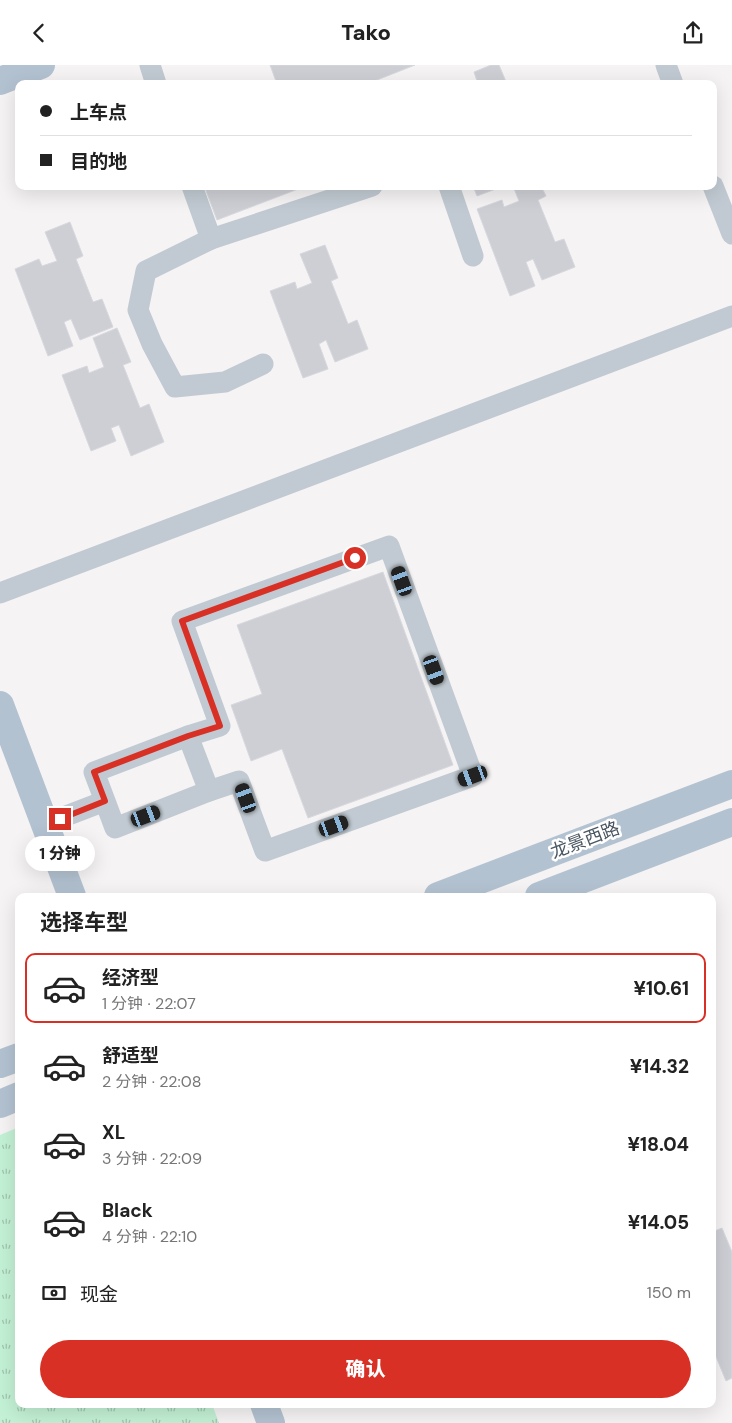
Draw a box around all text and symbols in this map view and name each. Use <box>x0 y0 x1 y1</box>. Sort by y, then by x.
text: Tako <box>341 18 391 47</box>
icon: back <box>25 19 53 47</box>
icon: share <box>679 19 707 47</box>
text: 上车点 <box>70 100 127 125</box>
text: 目的地 <box>70 149 127 174</box>
route start <box>344 547 366 569</box>
car <box>389 564 414 598</box>
car <box>421 653 446 687</box>
car <box>456 764 489 788</box>
car <box>233 781 258 815</box>
car <box>129 804 162 828</box>
route end <box>49 808 71 830</box>
car <box>317 814 350 838</box>
street label: 龙景西路 <box>547 816 623 864</box>
callout: 1 分钟 <box>25 837 95 871</box>
text: 1 分钟 <box>39 843 81 864</box>
text: 选择车型 <box>40 908 128 937</box>
text: 经济型 <box>102 965 159 990</box>
icon: car <box>42 966 87 1011</box>
text: ¥10.61 <box>634 976 689 1001</box>
text: 1 分钟 · 22:07 <box>102 993 196 1014</box>
text: 舒适型 <box>102 1043 159 1068</box>
icon: car <box>42 1044 87 1089</box>
text: ¥14.32 <box>630 1054 689 1079</box>
text: 2 分钟 · 22:08 <box>102 1071 202 1092</box>
text: XL <box>102 1120 125 1145</box>
icon: car <box>42 1122 87 1167</box>
text: ¥18.04 <box>627 1132 689 1157</box>
text: 3 分钟 · 22:09 <box>102 1148 202 1169</box>
text: Black <box>102 1198 153 1223</box>
icon: car <box>42 1200 87 1245</box>
text: ¥14.05 <box>628 1210 689 1235</box>
text: 4 分钟 · 22:10 <box>102 1226 197 1247</box>
icon: cash <box>40 1279 68 1307</box>
text: 现金 <box>80 1282 118 1307</box>
text: 150 m <box>647 1282 691 1303</box>
button: 确认 <box>40 1340 691 1398</box>

